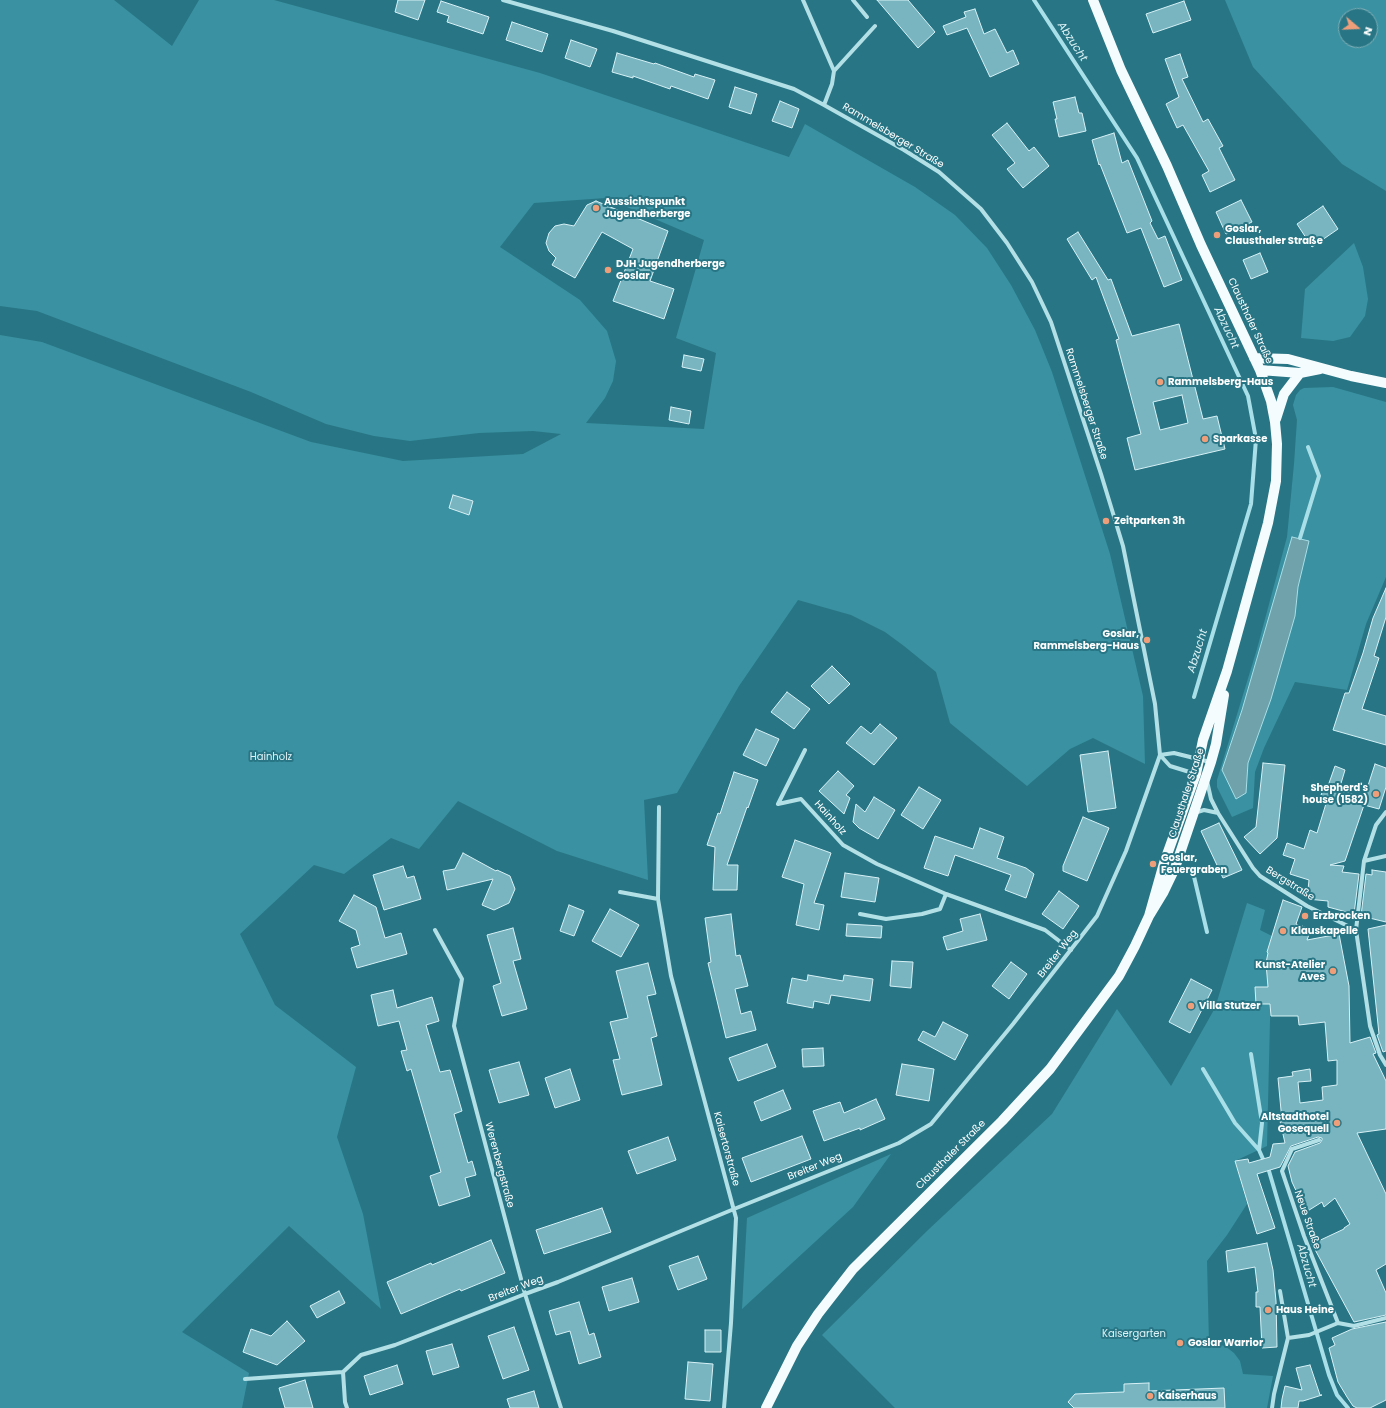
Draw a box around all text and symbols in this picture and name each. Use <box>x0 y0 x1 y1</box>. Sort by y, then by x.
north arrow <box>1338 8 1378 48</box>
water label: Abzucht <box>1054 20 1090 64</box>
text: N <box>1359 25 1377 38</box>
street label: Rammelsberger Straße <box>840 101 946 171</box>
place label: Aussichtspunkt Jugendherberge <box>604 196 690 220</box>
marker: Aussichtspunkt Jugendherberge <box>591 203 601 213</box>
place label: Goslar, Clausthaler Straße <box>1225 223 1323 246</box>
marker: Goslar, Clausthaler Straße <box>1212 230 1222 240</box>
place label: DJH Jugendherberge Goslar <box>616 258 725 282</box>
marker: DJH Jugendherberge Goslar <box>603 265 613 275</box>
street label: Clausthaler Straße <box>1225 276 1275 366</box>
water label: Abzucht <box>1211 305 1241 351</box>
street label: Rammelsberger Straße <box>1062 347 1110 461</box>
place label: Rammelsberg-Haus <box>1168 376 1273 388</box>
marker: Rammelsberg-Haus <box>1155 377 1165 387</box>
place label: Sparkasse <box>1213 433 1267 445</box>
marker: Sparkasse <box>1200 434 1210 444</box>
place label: Zeitparken 3h <box>1114 515 1185 527</box>
marker: Zeitparken 3h <box>1101 516 1111 526</box>
place label: Goslar, Rammelsberg-Haus <box>1034 628 1139 652</box>
water label: Abzucht <box>1185 628 1211 674</box>
marker: Goslar, Rammelsberg-Haus <box>1142 635 1152 645</box>
street label: Clausthaler Straße <box>1167 747 1207 839</box>
park label: Hainholz <box>250 751 292 763</box>
place label: Shepherd's house (1582) <box>1302 782 1368 806</box>
marker: Shepherd's house (1582) <box>1371 789 1381 799</box>
street label: Hainholz <box>811 798 849 838</box>
place label: Goslar, Feuergraben <box>1161 852 1227 876</box>
marker: Goslar, Feuergraben <box>1148 859 1158 869</box>
street label: Bergstraße <box>1263 864 1317 904</box>
place label: Erzbrocken <box>1313 910 1370 922</box>
marker: Erzbrocken <box>1300 911 1310 921</box>
place label: Klauskapelle <box>1291 925 1358 937</box>
marker: Klauskapelle <box>1278 926 1288 936</box>
street label: Breiter Weg <box>1036 928 1080 980</box>
place label: Kunst-Atelier Aves <box>1255 959 1325 982</box>
marker: Kunst-Atelier Aves <box>1328 966 1338 976</box>
place label: Villa Stutzer <box>1199 1000 1260 1012</box>
marker: Villa Stutzer <box>1186 1001 1196 1011</box>
street label: Kaisertorstraße <box>710 1111 742 1187</box>
place label: Altstadthotel Gosequell <box>1261 1111 1329 1134</box>
street label: Clausthaler Straße <box>914 1118 988 1192</box>
marker: Altstadthotel Gosequell <box>1332 1118 1342 1128</box>
street label: Werenbergstraße <box>482 1121 516 1209</box>
street label: Breiter Weg <box>786 1151 844 1183</box>
street label: Neue Straße <box>1291 1189 1323 1251</box>
water label: Abzucht <box>1294 1243 1318 1289</box>
street label: Breiter Weg <box>487 1273 545 1305</box>
place label: Haus Heine <box>1276 1304 1334 1316</box>
marker: Haus Heine <box>1263 1305 1273 1315</box>
park label: Kaisergarten <box>1102 1328 1166 1340</box>
place label: Goslar Warrior <box>1188 1337 1263 1349</box>
marker: Goslar Warrior <box>1175 1338 1185 1348</box>
place label: Kaiserhaus <box>1158 1390 1217 1402</box>
marker: Kaiserhaus <box>1145 1391 1155 1401</box>

